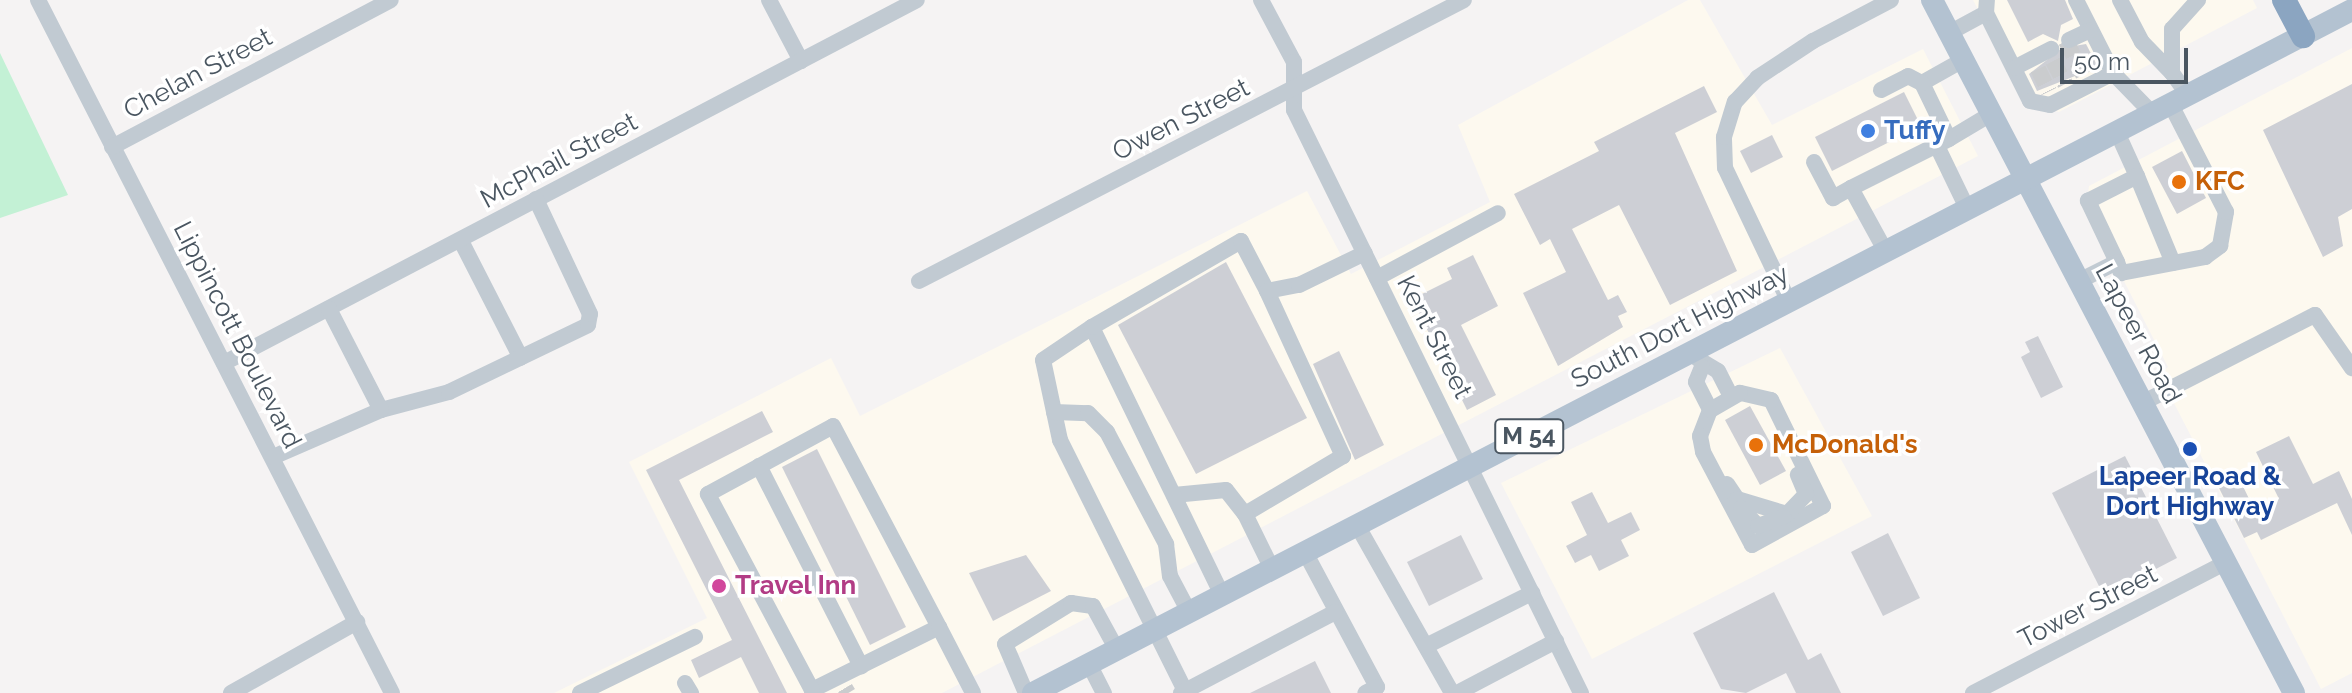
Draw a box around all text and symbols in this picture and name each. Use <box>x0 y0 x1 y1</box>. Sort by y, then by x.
street label: Chelan Street <box>119 22 277 126</box>
scale bar <box>2064 32 2192 82</box>
text: 50 m <box>2074 47 2130 76</box>
street label: Owen Street <box>1107 72 1255 168</box>
street label: McPhail Street <box>475 106 643 216</box>
place label: Tuffy <box>1884 115 1946 147</box>
marker: Tuffy <box>1859 122 1877 140</box>
place label: KFC <box>2195 166 2245 198</box>
marker: KFC <box>2170 173 2188 191</box>
street label: Lippincott Boulevard <box>166 217 308 453</box>
street label: South Dort Highway <box>1566 259 1794 395</box>
street label: Lapeer Road <box>2088 259 2188 409</box>
street label: Kent Street <box>1390 270 1478 404</box>
road number: M 54 <box>1493 416 1565 456</box>
place label: McDonald's <box>1772 429 1918 461</box>
marker: McDonald's <box>1747 436 1765 454</box>
marker: Lapeer Road & Dort Highway <box>2181 440 2199 458</box>
place label: Lapeer Road & Dort Highway <box>2098 461 2282 522</box>
street label: Tower Street <box>2013 559 2163 655</box>
place label: Travel Inn <box>735 570 857 602</box>
marker: Travel Inn <box>710 577 728 595</box>

